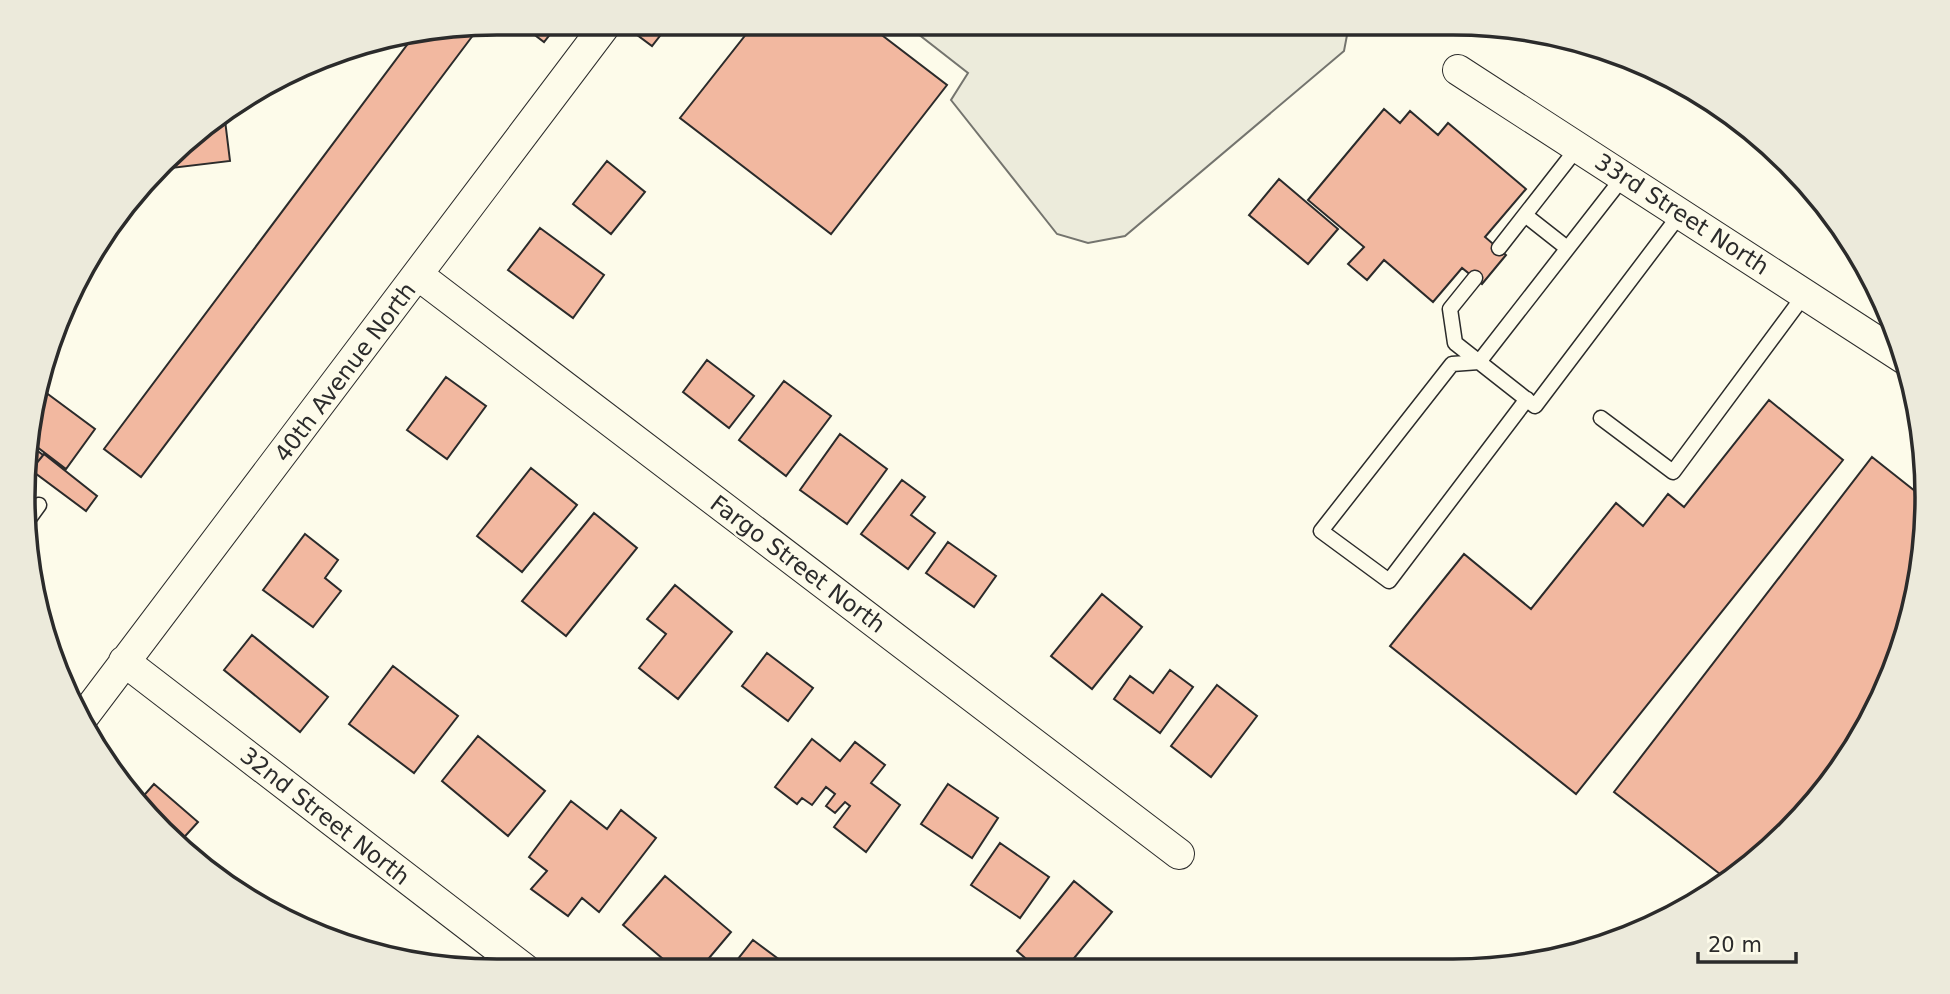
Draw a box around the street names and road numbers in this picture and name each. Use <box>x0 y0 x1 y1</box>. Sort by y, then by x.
street label: 33rd Street North <box>1590 148 1774 280</box>
street label: 40th Avenue North <box>269 277 421 467</box>
street label: Fargo Street North <box>706 490 890 638</box>
street label: 32nd Street North <box>235 742 415 890</box>

